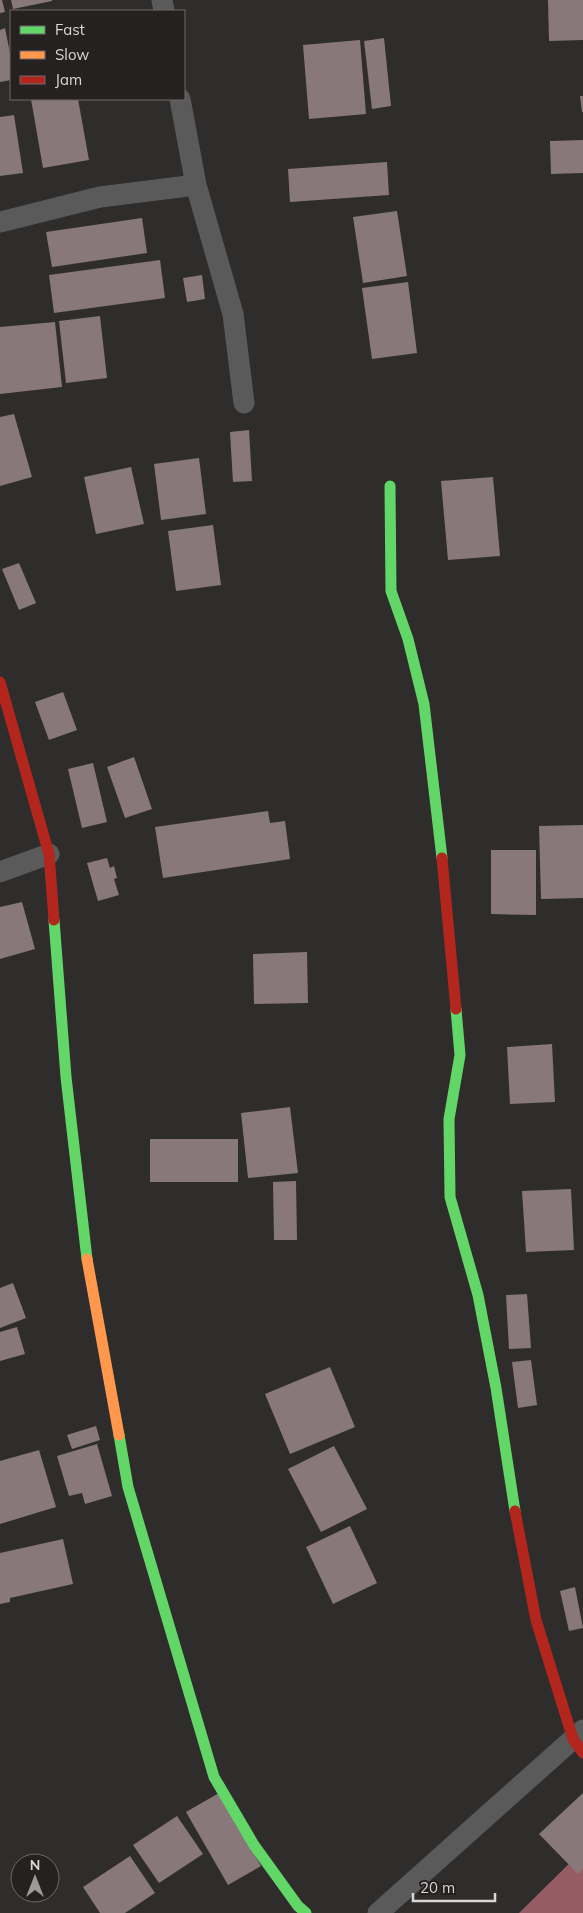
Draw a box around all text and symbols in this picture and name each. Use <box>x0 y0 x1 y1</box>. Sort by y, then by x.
legend <box>10 10 185 100</box>
text: Fast <box>55 20 85 39</box>
text: Slow <box>55 45 89 64</box>
text: Jam <box>55 70 82 89</box>
north arrow <box>10 1853 60 1903</box>
text: N <box>30 1856 40 1874</box>
scale bar <box>413 1870 496 1902</box>
text: 20 m <box>420 1878 455 1897</box>

